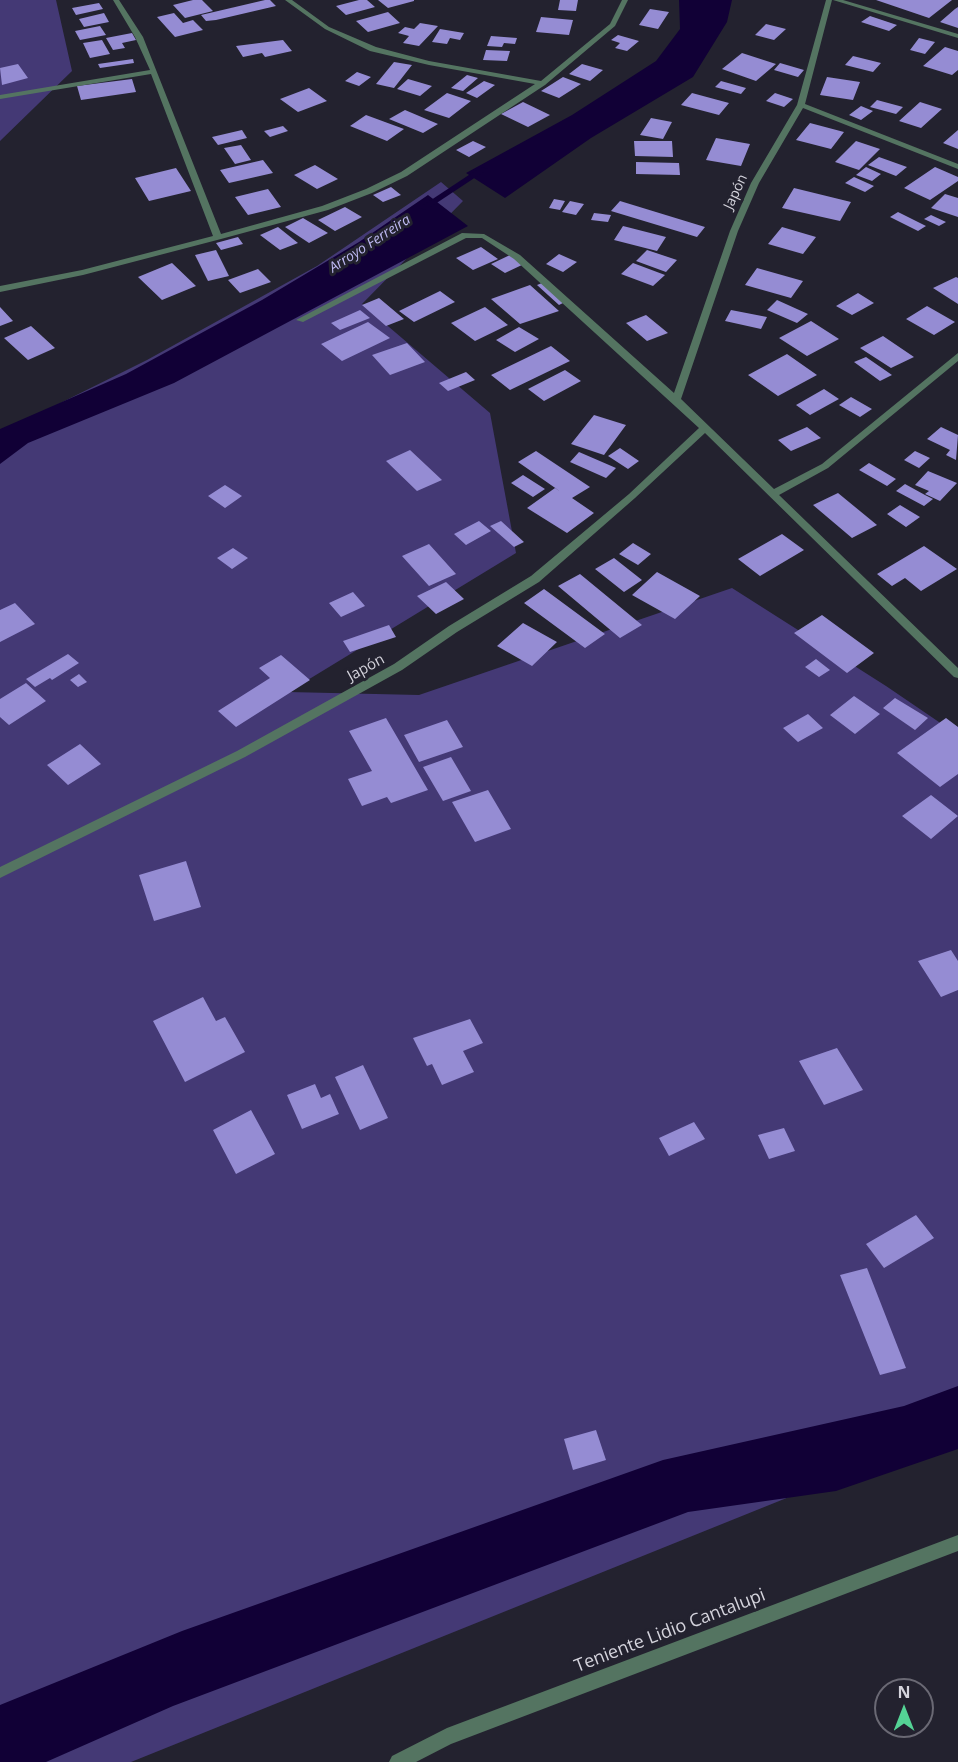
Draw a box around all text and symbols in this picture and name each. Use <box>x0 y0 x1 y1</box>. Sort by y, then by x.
street label: Japón <box>721 172 751 212</box>
water label: Arroyo Ferreira <box>326 212 414 276</box>
street label: Japón <box>344 650 388 686</box>
street label: Teniente Lidio Cantalupi <box>571 1585 769 1677</box>
north arrow <box>874 1678 934 1738</box>
text: N <box>897 1681 911 1703</box>

